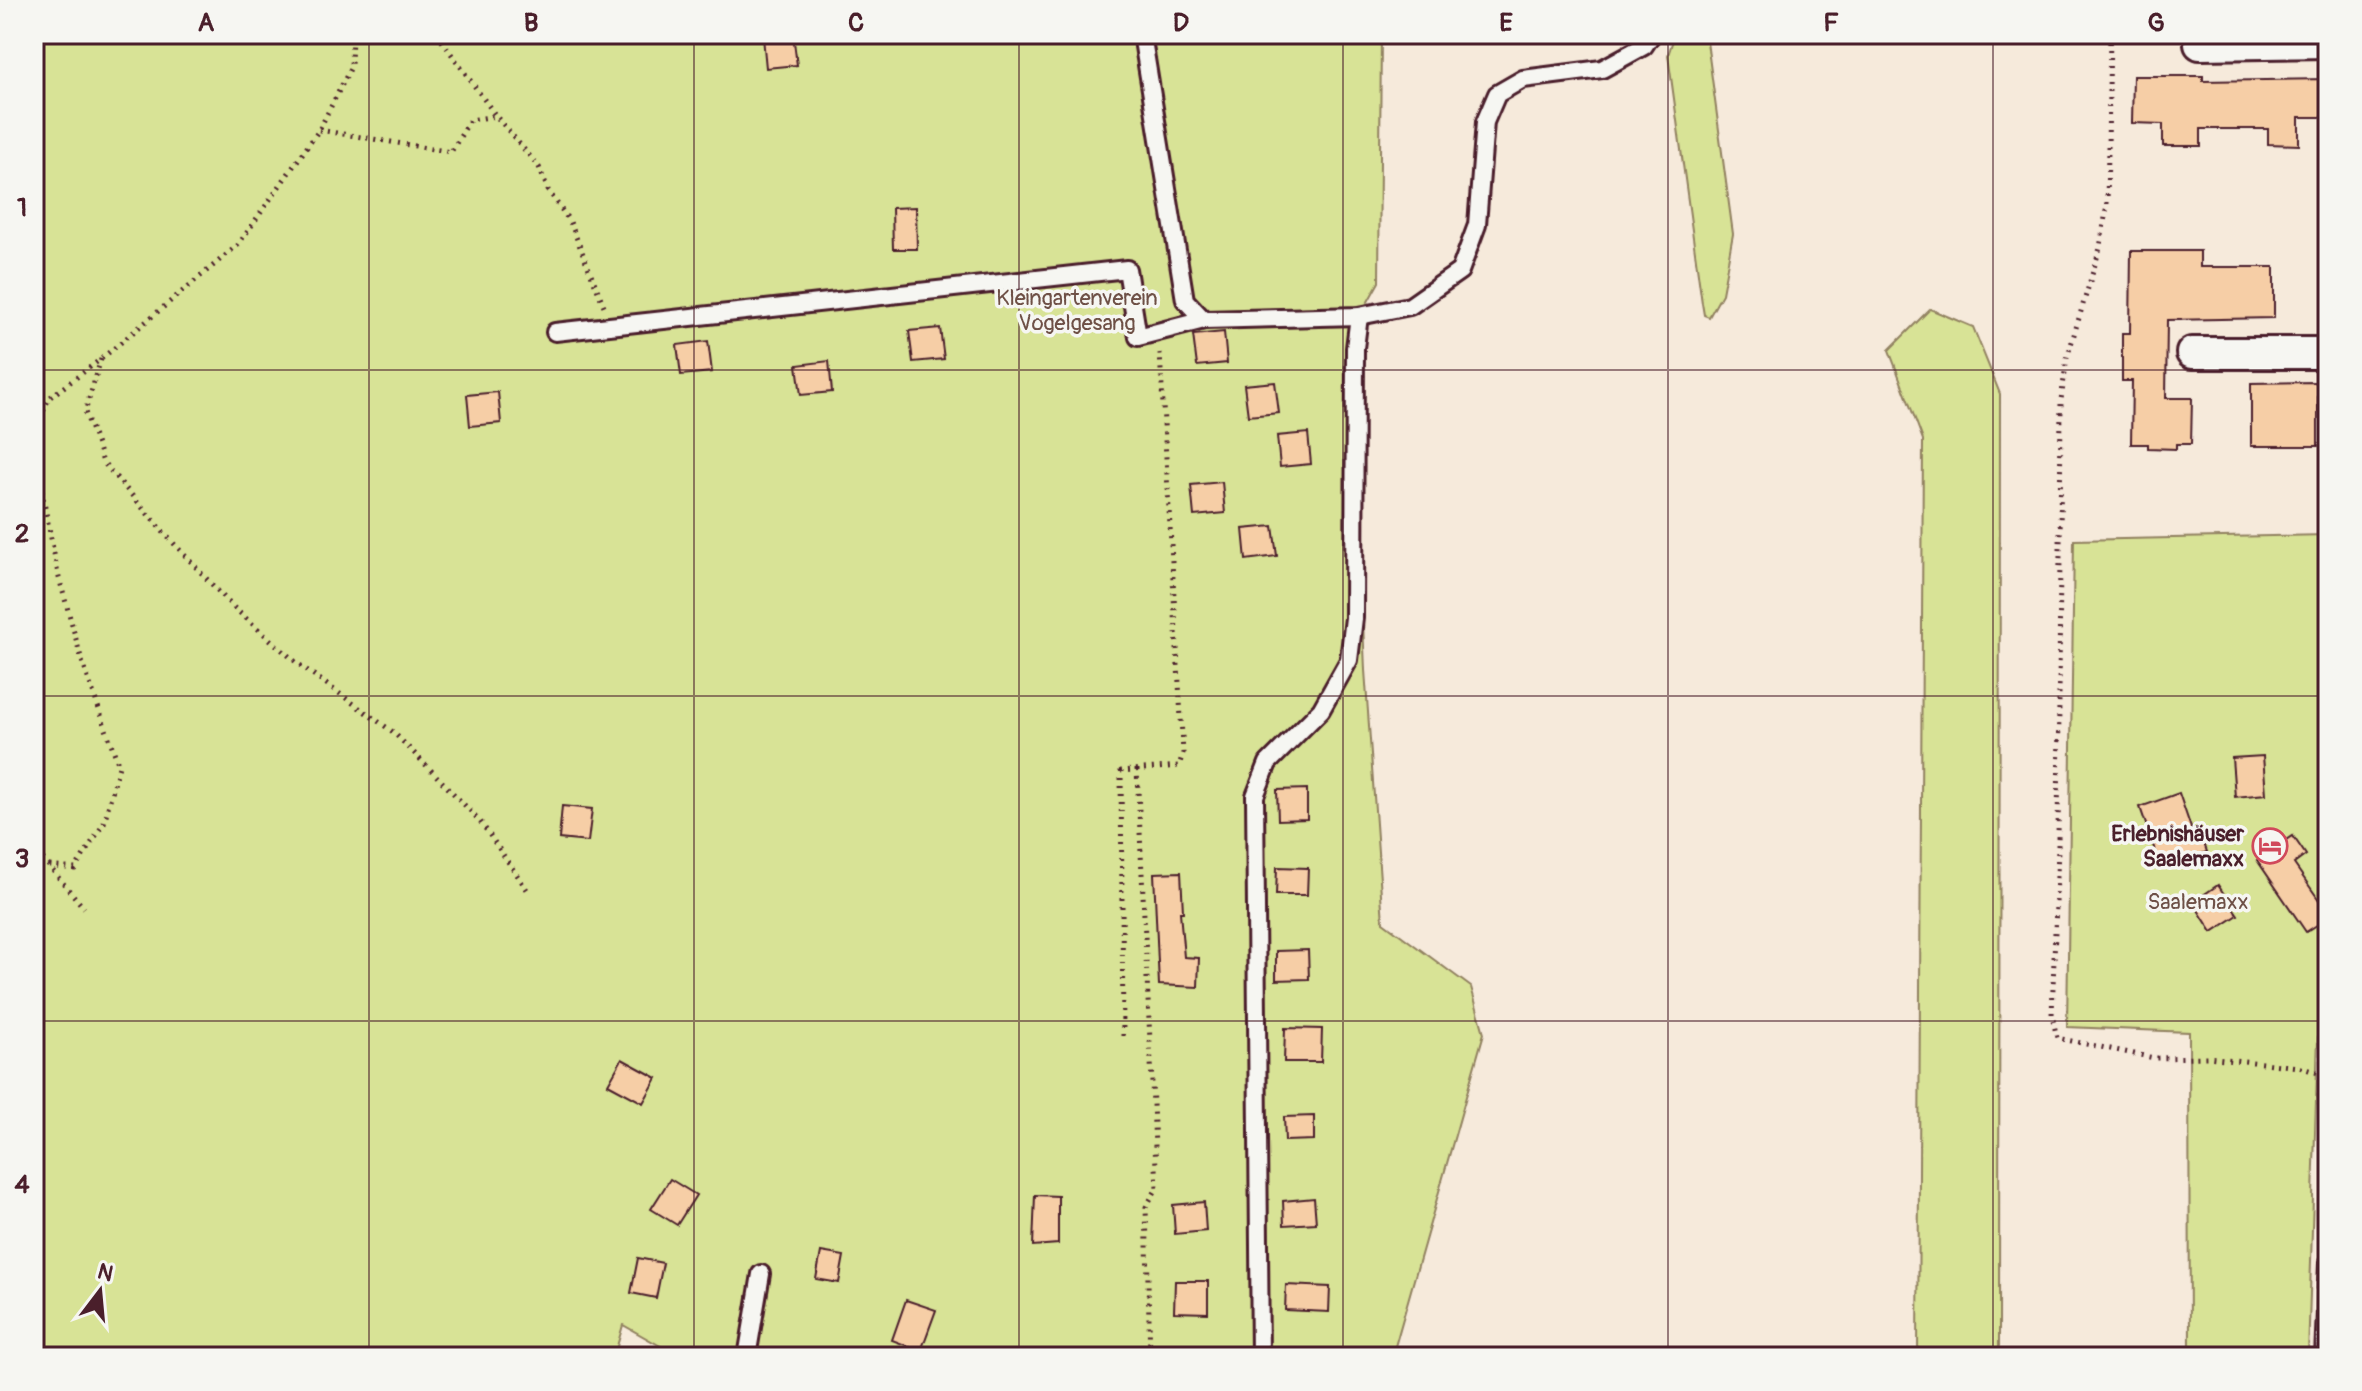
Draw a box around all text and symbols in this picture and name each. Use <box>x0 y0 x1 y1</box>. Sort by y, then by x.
text: A <box>198 7 215 39</box>
text: B <box>524 7 538 39</box>
text: C <box>848 7 864 39</box>
text: D <box>1173 7 1189 39</box>
text: E <box>1499 7 1513 39</box>
text: F <box>1823 7 1839 39</box>
text: G <box>2147 7 2165 39</box>
text: 1 <box>17 192 27 224</box>
park label: Kleingartenverein Vogelgesang <box>996 284 1158 337</box>
text: 2 <box>15 518 29 550</box>
place label: Erlebnishäuser Saalemaxx <box>2111 820 2245 873</box>
hotel icon: Erlebnishäuser Saalemaxx <box>2251 827 2289 865</box>
text: 3 <box>15 843 29 875</box>
park label: Saalemaxx <box>2148 888 2248 916</box>
text: 4 <box>14 1169 30 1201</box>
north arrow <box>60 1251 140 1331</box>
text: N <box>94 1257 116 1288</box>

